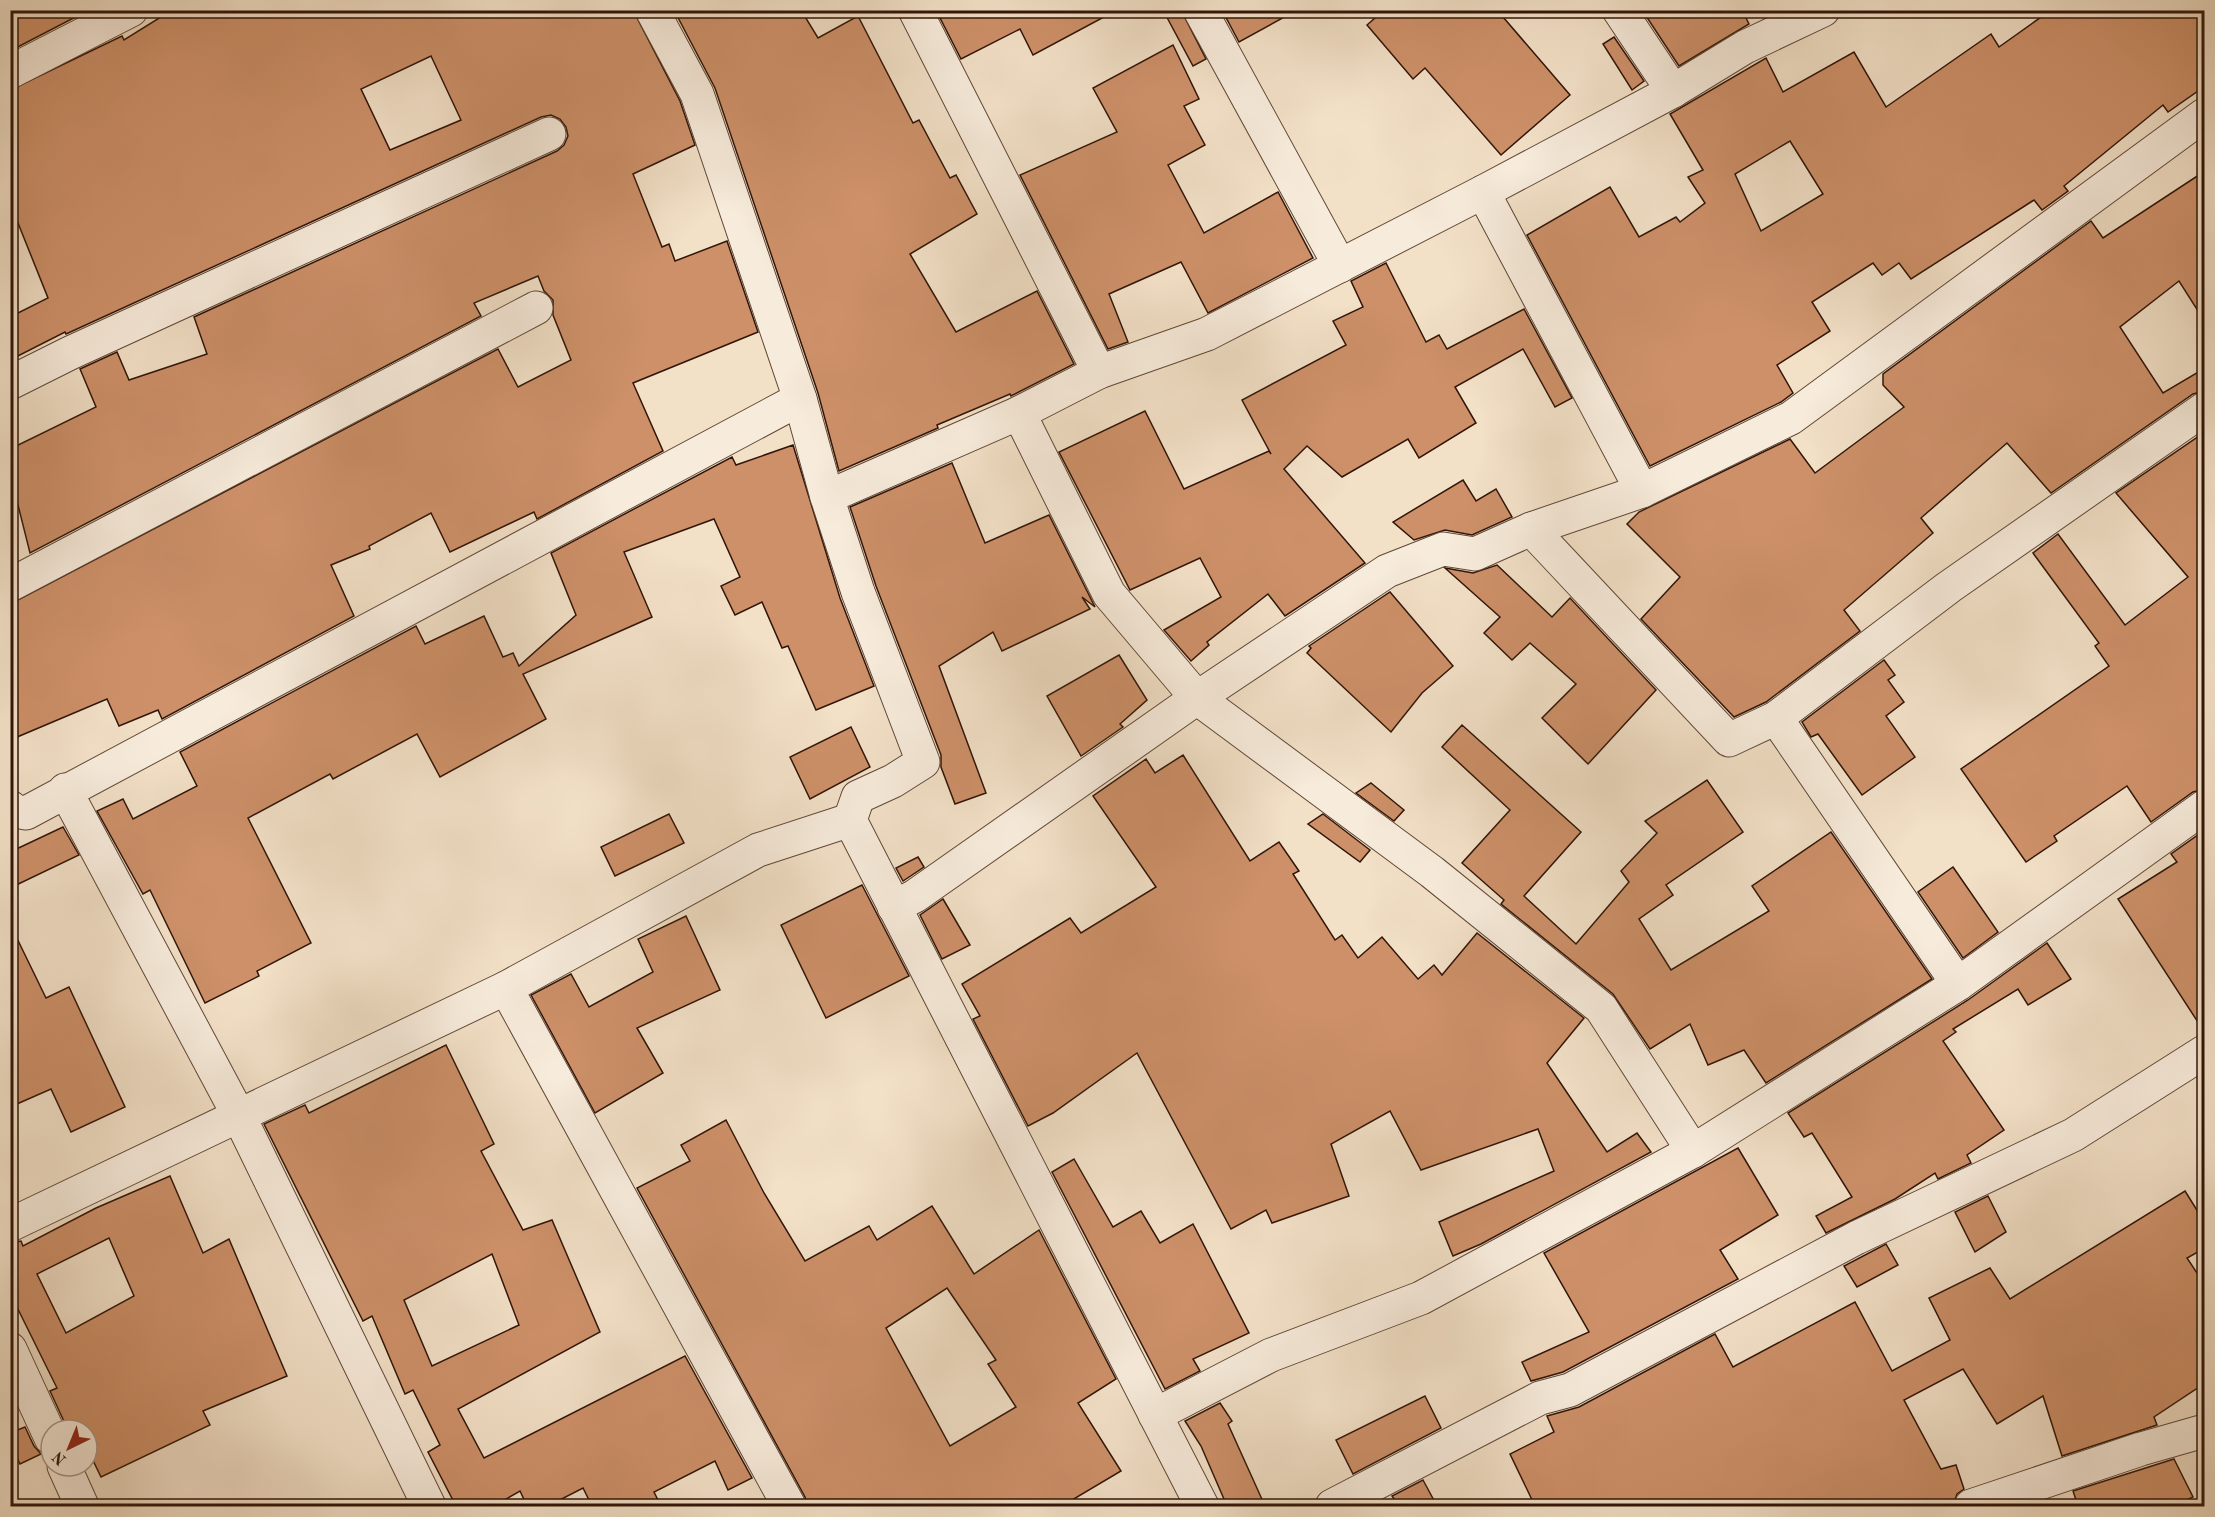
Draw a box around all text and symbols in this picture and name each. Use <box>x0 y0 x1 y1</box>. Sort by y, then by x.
north arrow <box>39 1418 99 1478</box>
text: N <box>50 1447 70 1468</box>

